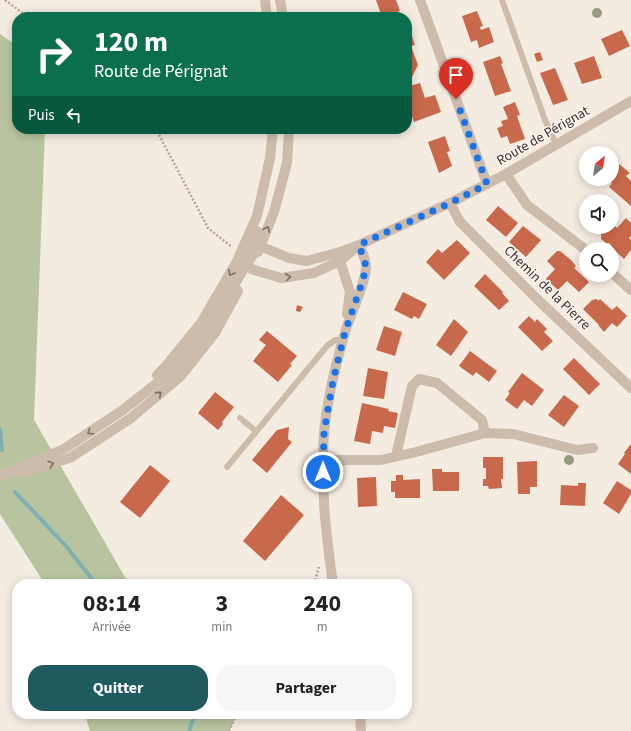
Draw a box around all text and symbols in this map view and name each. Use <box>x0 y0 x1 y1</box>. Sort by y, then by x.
text: 120 m <box>94 22 168 62</box>
icon: right <box>28 28 80 80</box>
pin <box>439 58 473 99</box>
text: Route de Pérignat <box>94 59 228 84</box>
icon: arrive <box>445 64 467 86</box>
street label: Route de Pérignat <box>493 101 593 171</box>
icon: left <box>63 104 85 126</box>
text: Puis <box>28 105 55 126</box>
north arrow <box>579 146 619 186</box>
map controls <box>579 146 619 282</box>
button: sound <box>579 194 619 234</box>
one-way arrow <box>263 225 271 232</box>
street label: Chemin de la Pierre <box>499 241 595 335</box>
button: search <box>579 242 619 282</box>
one-way arrow <box>228 268 235 276</box>
one-way arrow <box>285 273 292 282</box>
one-way arrow <box>154 392 162 399</box>
one-way arrow <box>87 427 94 434</box>
position arrow <box>302 451 344 493</box>
one-way arrow <box>47 460 54 469</box>
text: 08:14 <box>83 586 141 621</box>
text: 3 <box>216 586 228 621</box>
text: 240 <box>303 586 341 621</box>
text: Arrivée <box>93 618 131 636</box>
text: min <box>211 618 232 636</box>
text: m <box>317 618 328 636</box>
button: Quitter <box>28 665 208 711</box>
button: Partager <box>216 665 396 711</box>

